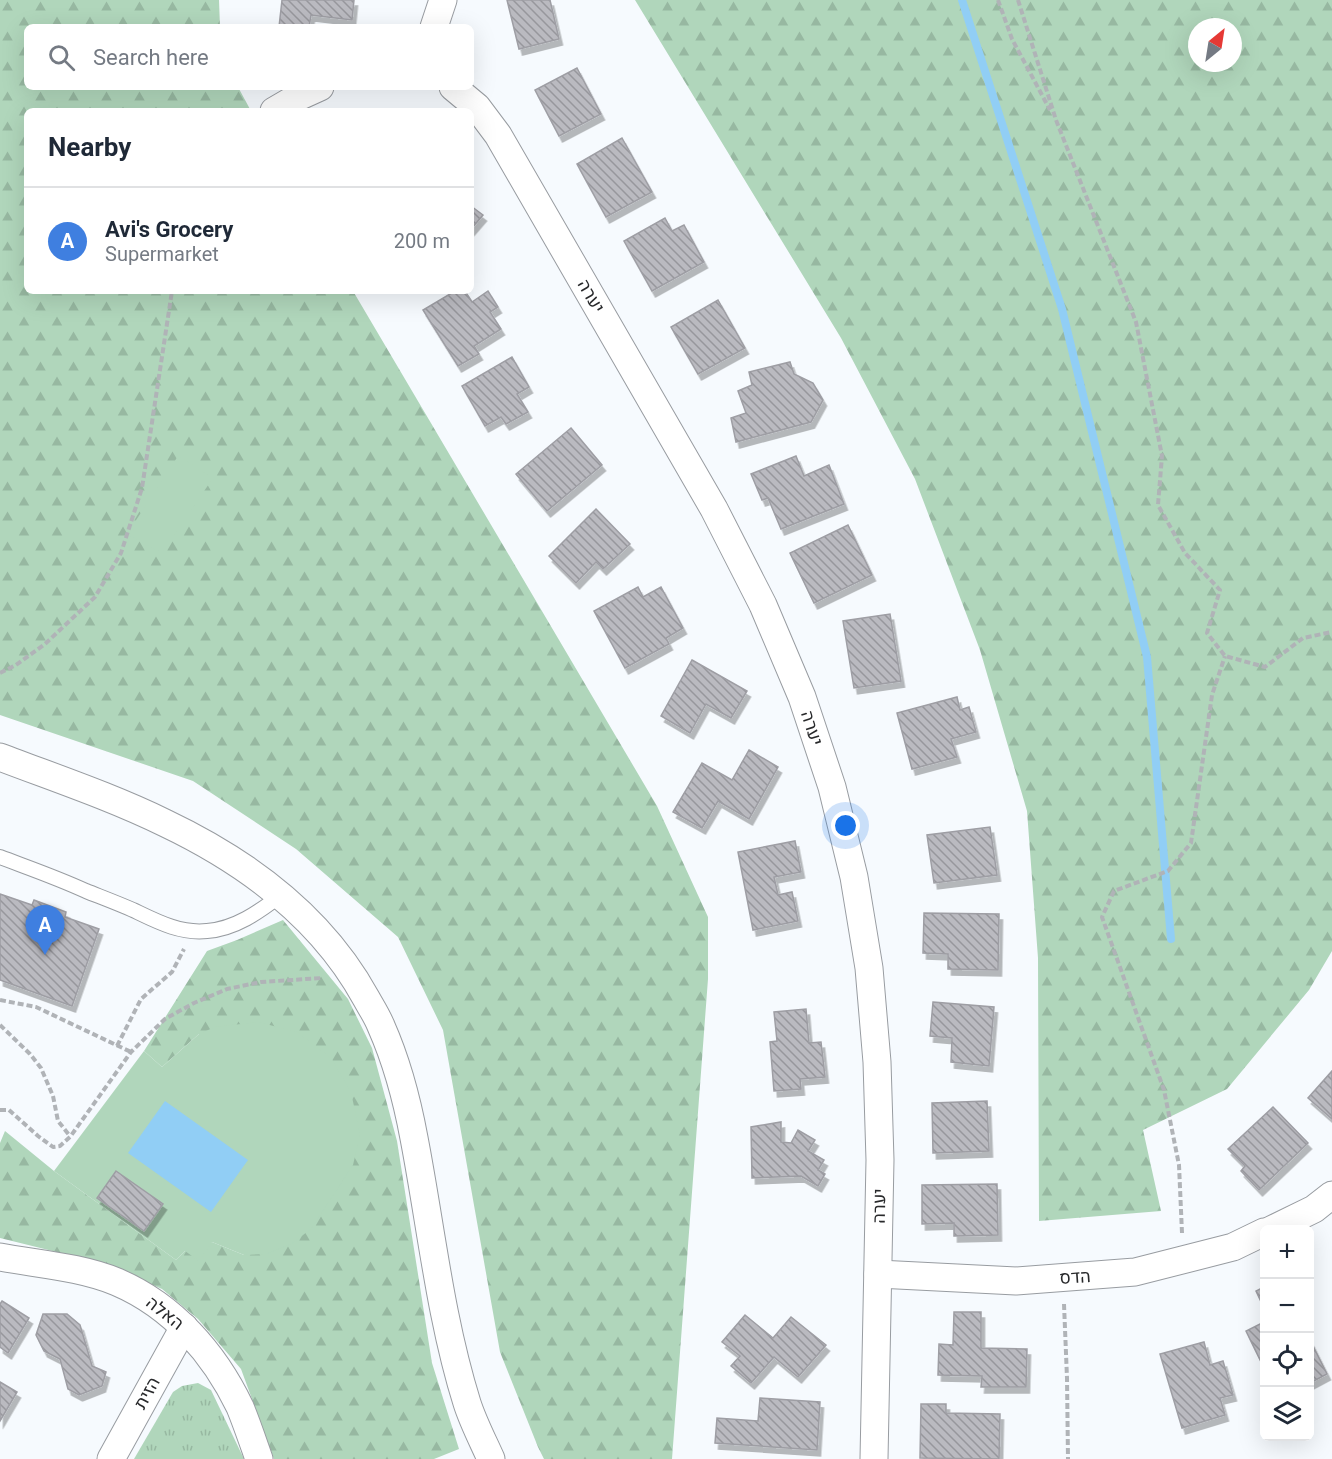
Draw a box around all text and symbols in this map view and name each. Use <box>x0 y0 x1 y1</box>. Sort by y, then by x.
north arrow <box>1188 18 1242 72</box>
search box <box>24 24 474 90</box>
icon: search <box>45 41 78 74</box>
text: Search here <box>93 45 209 70</box>
text: Nearby <box>48 132 131 162</box>
text: Avi's Grocery <box>105 217 233 242</box>
text: A <box>61 229 74 253</box>
text: 200 m <box>394 229 450 253</box>
text: Supermarket <box>105 242 219 266</box>
street label: יערה <box>574 275 609 316</box>
street label: יערה <box>797 708 828 748</box>
your location <box>831 811 860 840</box>
pin: A <box>26 906 64 955</box>
street label: יערה <box>868 1188 889 1224</box>
map controls <box>1260 1225 1314 1441</box>
button: + <box>1260 1225 1314 1279</box>
street label: הדס <box>1059 1265 1091 1288</box>
button: − <box>1260 1279 1314 1333</box>
street label: האלה <box>142 1291 188 1334</box>
button: locate <box>1260 1333 1314 1387</box>
street label: הזית <box>129 1373 164 1413</box>
button: layers <box>1260 1387 1314 1441</box>

